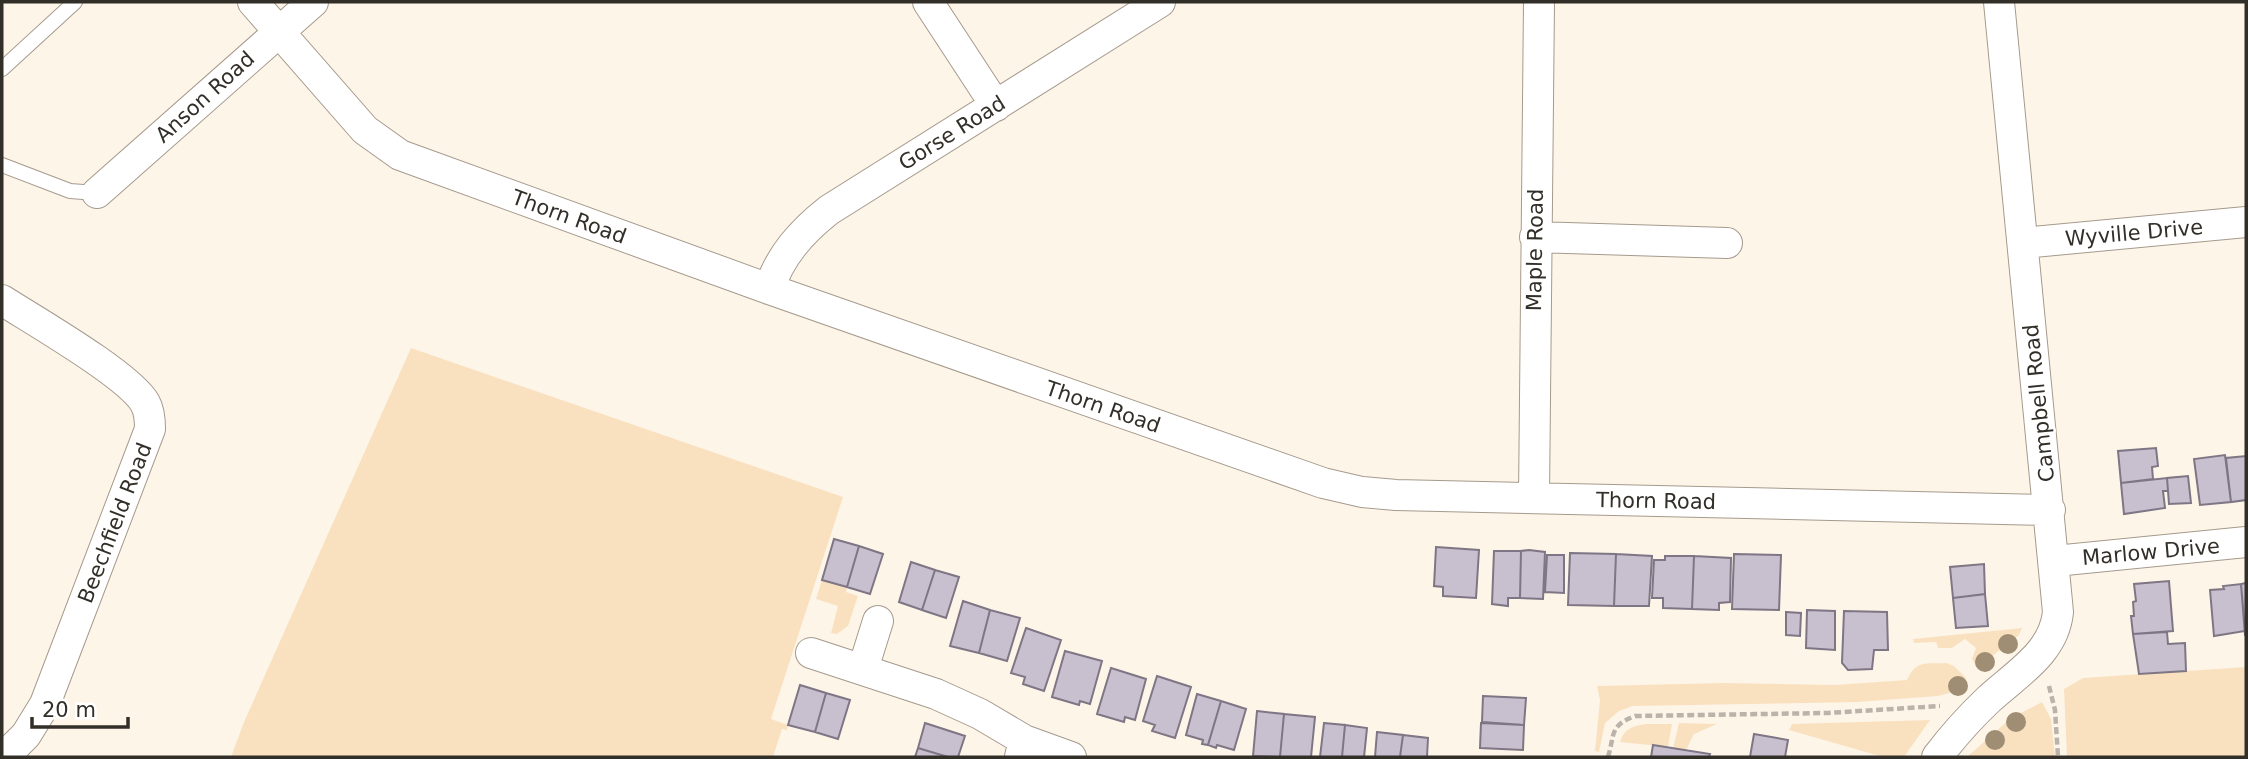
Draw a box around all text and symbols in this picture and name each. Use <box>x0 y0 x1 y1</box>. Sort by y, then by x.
street label: Anson Road <box>151 47 259 147</box>
street label: Gorse Road <box>894 91 1010 175</box>
street label: Thorn Road <box>508 185 629 249</box>
street label: Maple Road <box>1522 189 1548 311</box>
street label: Wyville Drive <box>2064 215 2204 251</box>
street label: Campbell Road <box>2019 323 2059 483</box>
street label: Thorn Road <box>1041 376 1164 438</box>
street label: Beechfield Road <box>73 439 157 607</box>
street label: Thorn Road <box>1595 488 1716 514</box>
street label: Marlow Drive <box>2081 534 2221 570</box>
scale bar <box>32 686 128 730</box>
text: 20 m <box>42 698 96 722</box>

